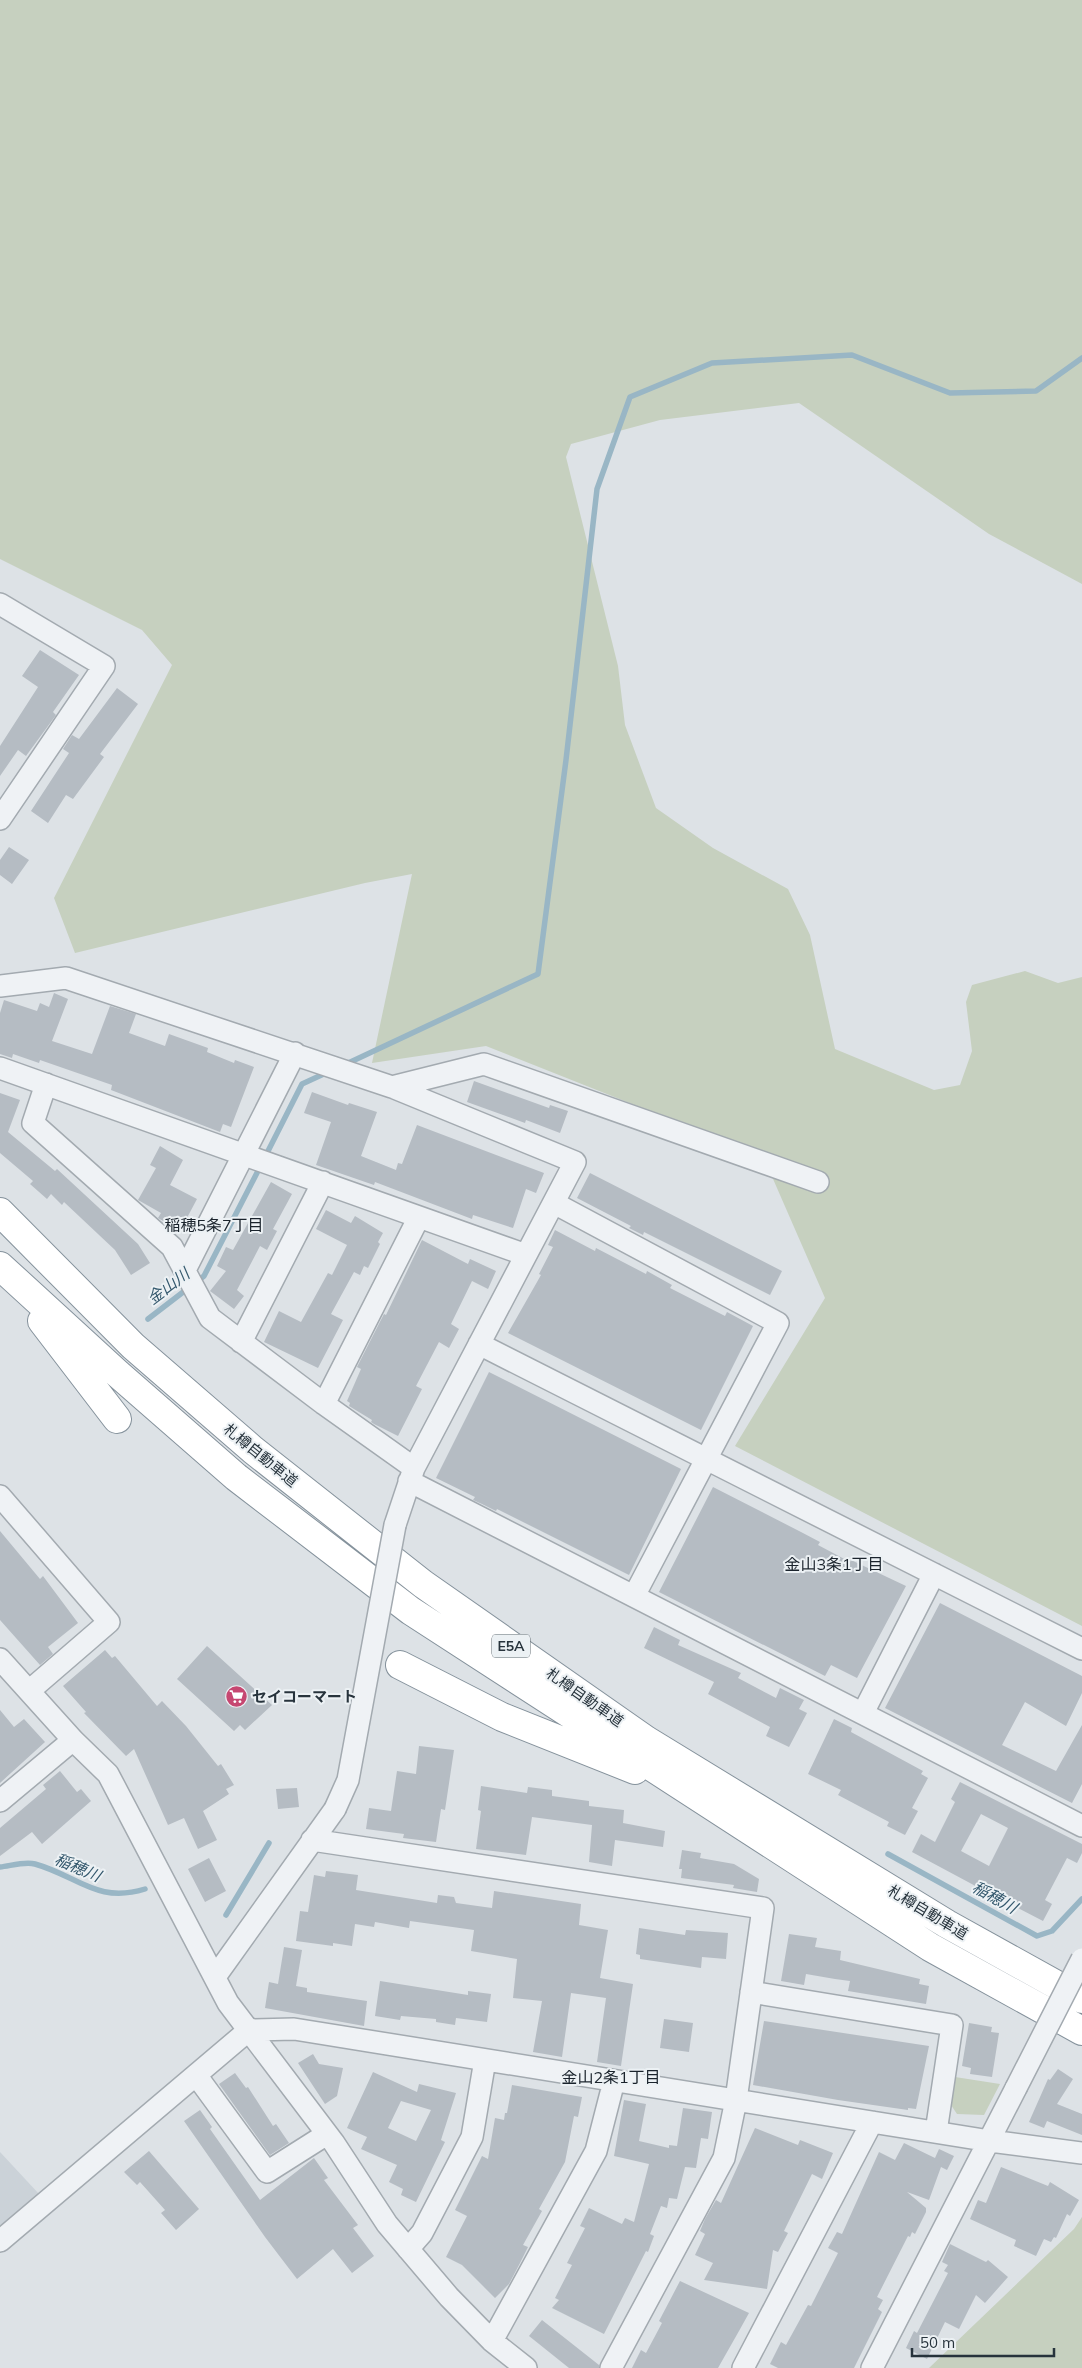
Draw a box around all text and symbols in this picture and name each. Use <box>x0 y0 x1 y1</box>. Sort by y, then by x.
district label: 稲穂5条7丁目 <box>164 1215 264 1235</box>
water label: 金山川 <box>143 1262 195 1308</box>
street label: 札樽自動車道 <box>220 1419 302 1491</box>
district label: 金山3条1丁目 <box>784 1554 884 1574</box>
road number: E5A <box>492 1634 530 1658</box>
street label: 札樽自動車道 <box>543 1663 627 1731</box>
supermarket icon: セイコーマート <box>224 1684 248 1708</box>
place label: セイコーマート <box>252 1687 357 1706</box>
water label: 稲穂川 <box>52 1848 106 1886</box>
water label: 稲穂川 <box>969 1877 1023 1918</box>
street label: 札樽自動車道 <box>885 1881 971 1943</box>
district label: 金山2条1丁目 <box>561 2067 661 2087</box>
scale bar <box>912 2326 1054 2358</box>
text: 50 m <box>920 2333 955 2352</box>

